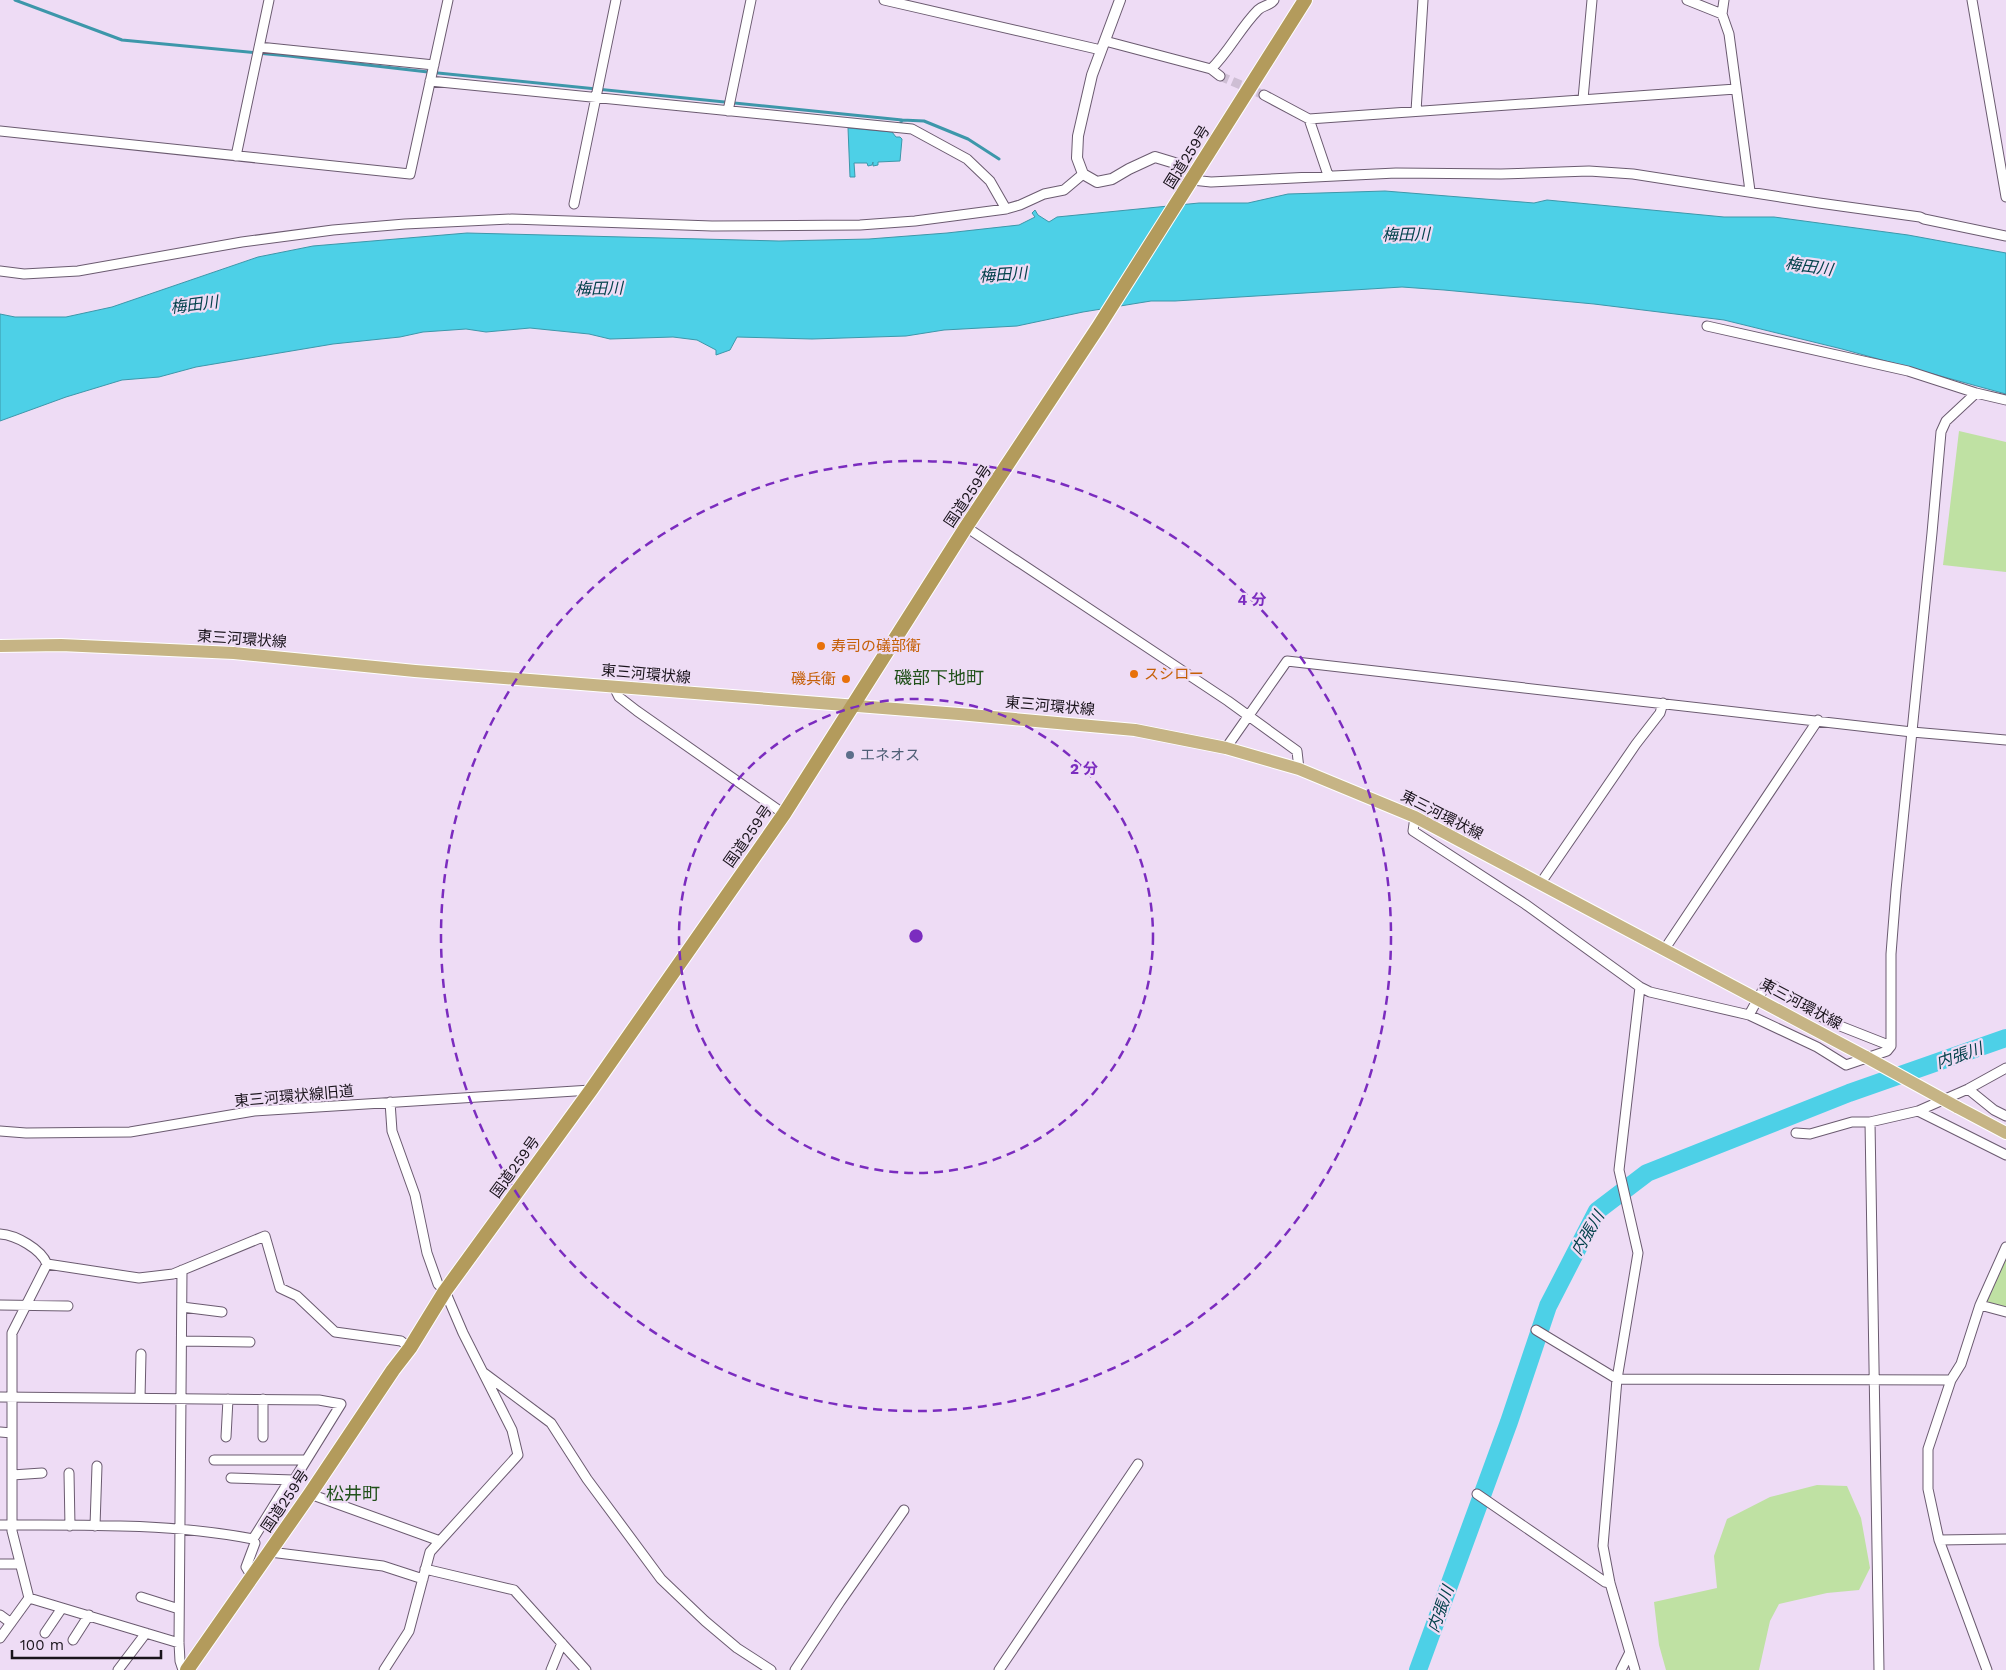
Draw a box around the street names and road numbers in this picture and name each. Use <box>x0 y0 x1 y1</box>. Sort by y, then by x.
street label: 国道259号 <box>1160 122 1214 192</box>
street label: 国道259号 <box>940 461 996 531</box>
street label: 東三河環状線 <box>196 627 288 651</box>
street label: 東三河環状線 <box>600 661 692 687</box>
street label: 東三河環状線 <box>1004 693 1096 719</box>
street label: 東三河環状線 <box>1398 787 1486 843</box>
street label: 国道259号 <box>720 801 776 871</box>
street label: 東三河環状線 <box>1757 975 1845 1033</box>
street label: 東三河環状線旧道 <box>233 1082 355 1110</box>
street label: 国道259号 <box>487 1133 543 1201</box>
street label: 国道259号 <box>257 1466 313 1536</box>

